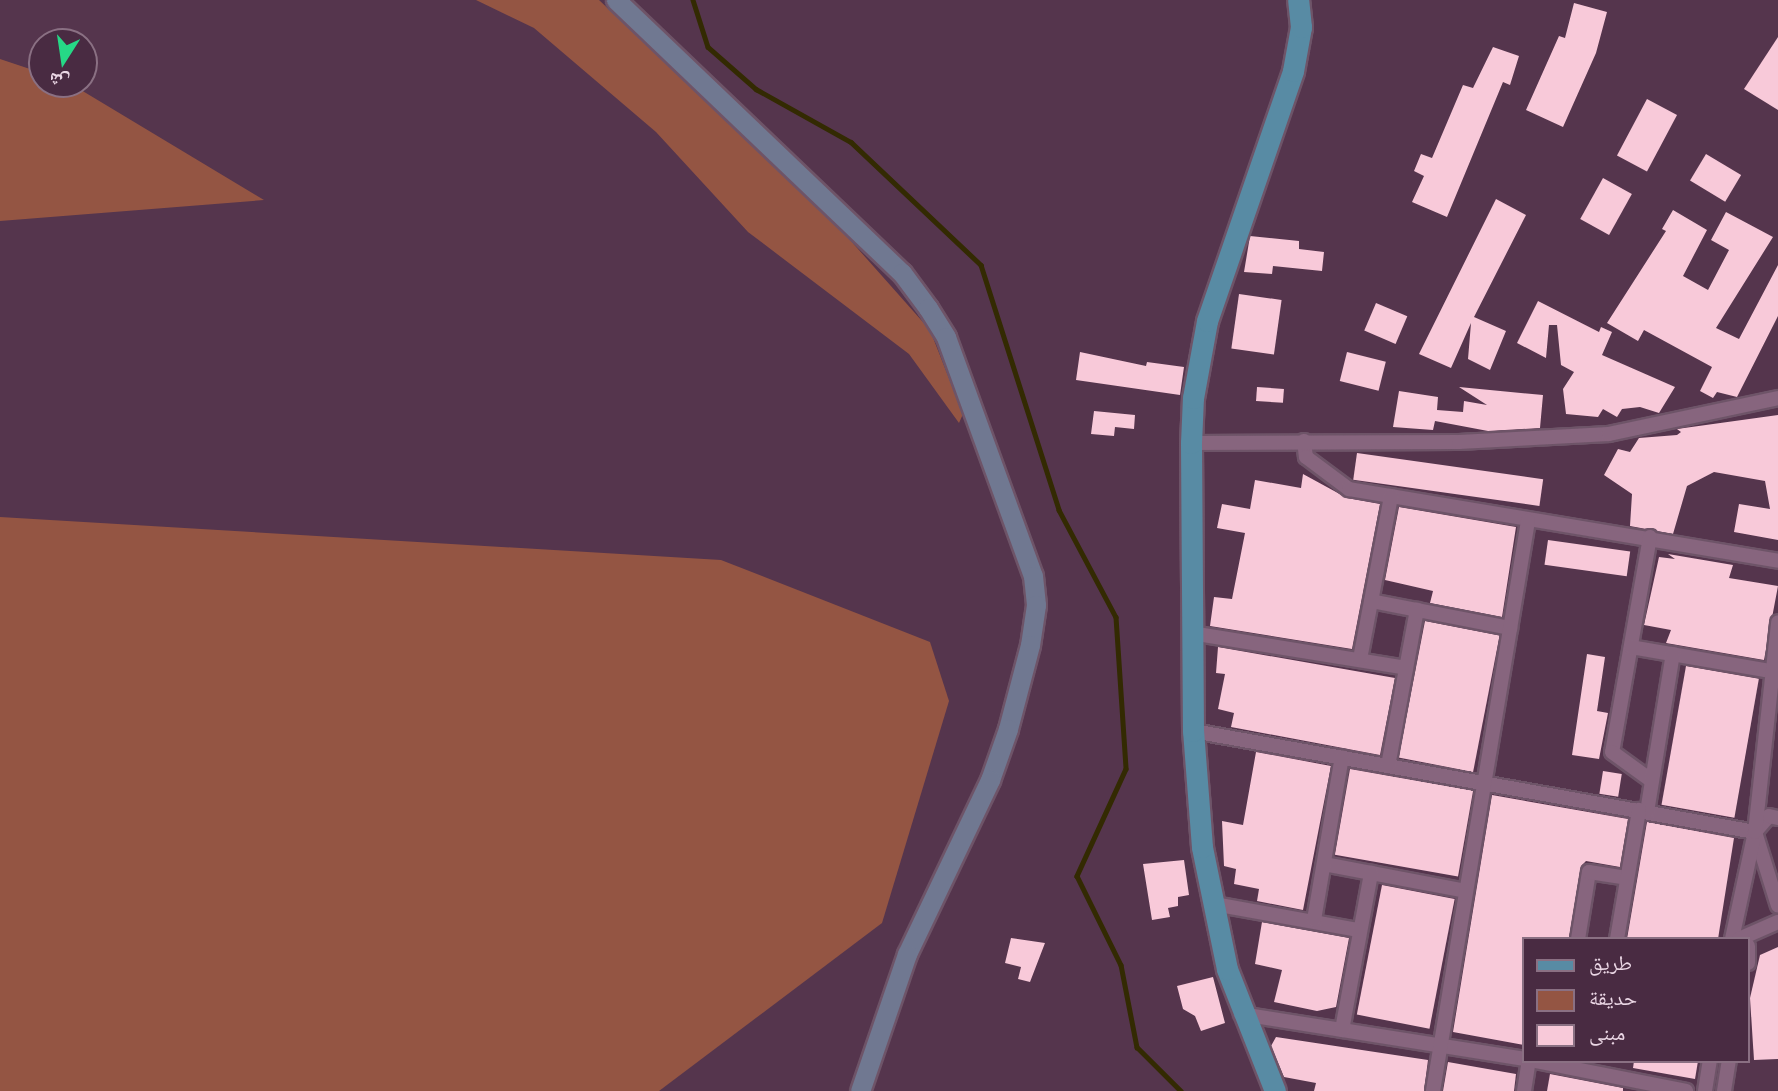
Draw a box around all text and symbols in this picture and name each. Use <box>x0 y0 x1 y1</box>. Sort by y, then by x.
north arrow <box>28 28 98 98</box>
text: ش <box>47 69 71 94</box>
legend <box>1522 937 1750 1063</box>
text: طريق <box>1589 950 1632 974</box>
text: حديقة <box>1589 985 1637 1009</box>
text: مبنى <box>1589 1020 1625 1044</box>

